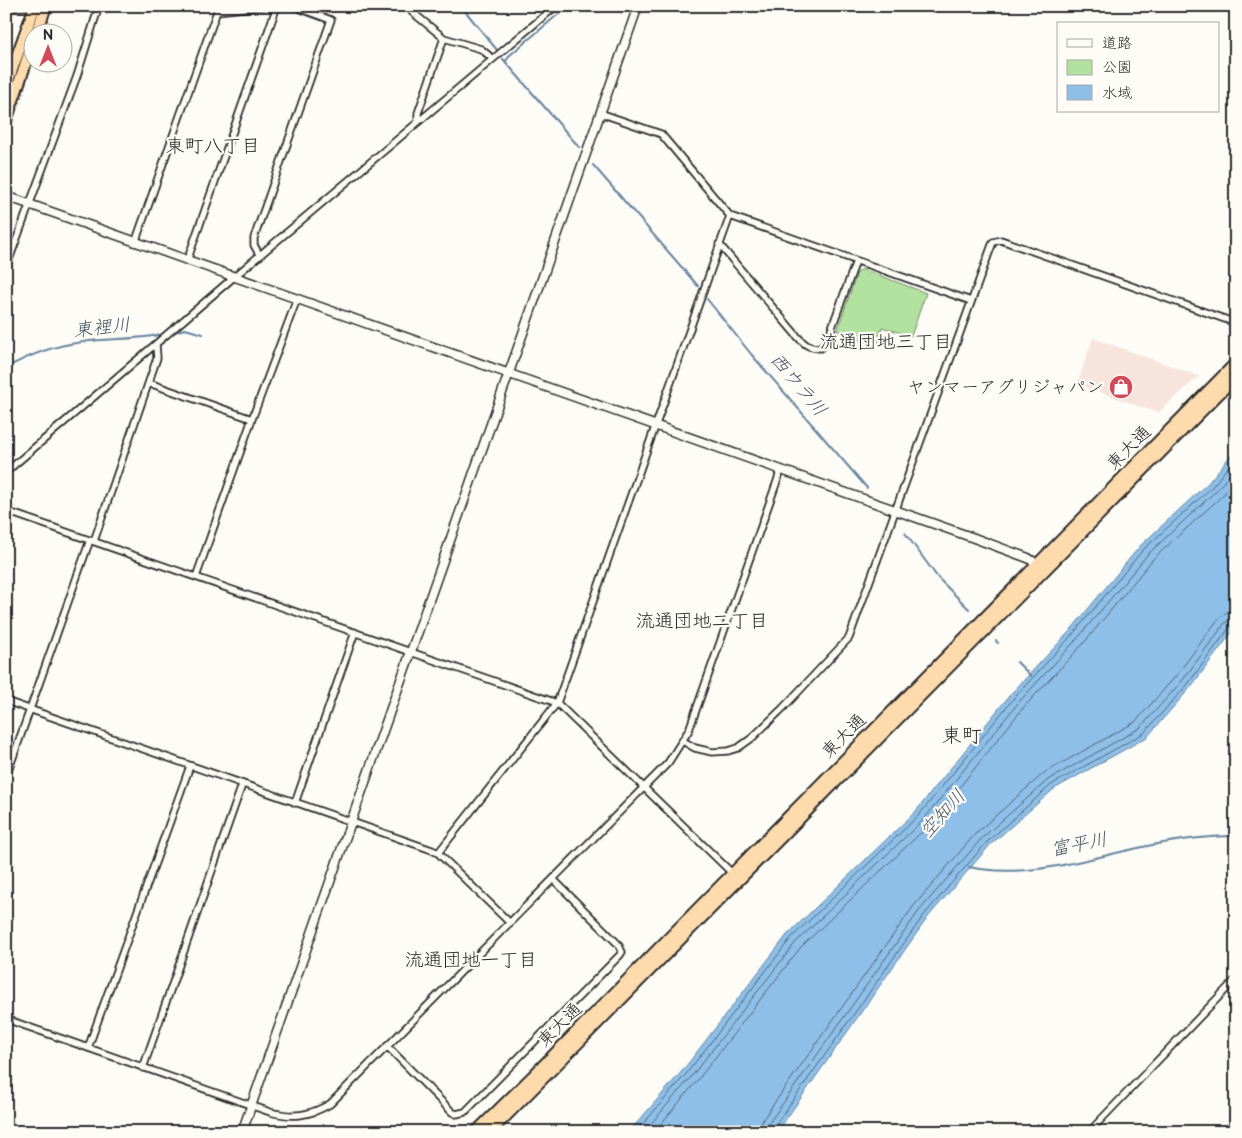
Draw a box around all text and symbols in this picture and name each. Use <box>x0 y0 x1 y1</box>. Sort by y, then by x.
north arrow <box>22 22 72 72</box>
legend <box>1057 22 1220 112</box>
text: N <box>43 27 53 44</box>
text: 道路 <box>1102 34 1132 53</box>
text: 公園 <box>1102 58 1132 77</box>
text: 水域 <box>1102 84 1132 103</box>
district label: 東町八丁目 <box>165 135 261 158</box>
water label: 東裡川 <box>72 314 132 342</box>
district label: 流通団地三丁目 <box>819 331 953 354</box>
water label: 西ウラ川 <box>765 348 831 422</box>
shop icon: ヤンマーアグリジャパン <box>1108 374 1134 400</box>
place label: ヤンマーアグリジャパン <box>907 377 1104 398</box>
street label: 東大通 <box>1102 421 1156 475</box>
district label: 流通団地二丁目 <box>635 610 769 633</box>
street label: 東大通 <box>817 709 871 763</box>
district label: 東町 <box>942 724 982 748</box>
water label: 空知川 <box>915 785 971 843</box>
water label: 富平川 <box>1049 828 1109 862</box>
district label: 流通団地一丁目 <box>404 949 538 972</box>
street label: 東大通 <box>533 998 587 1052</box>

